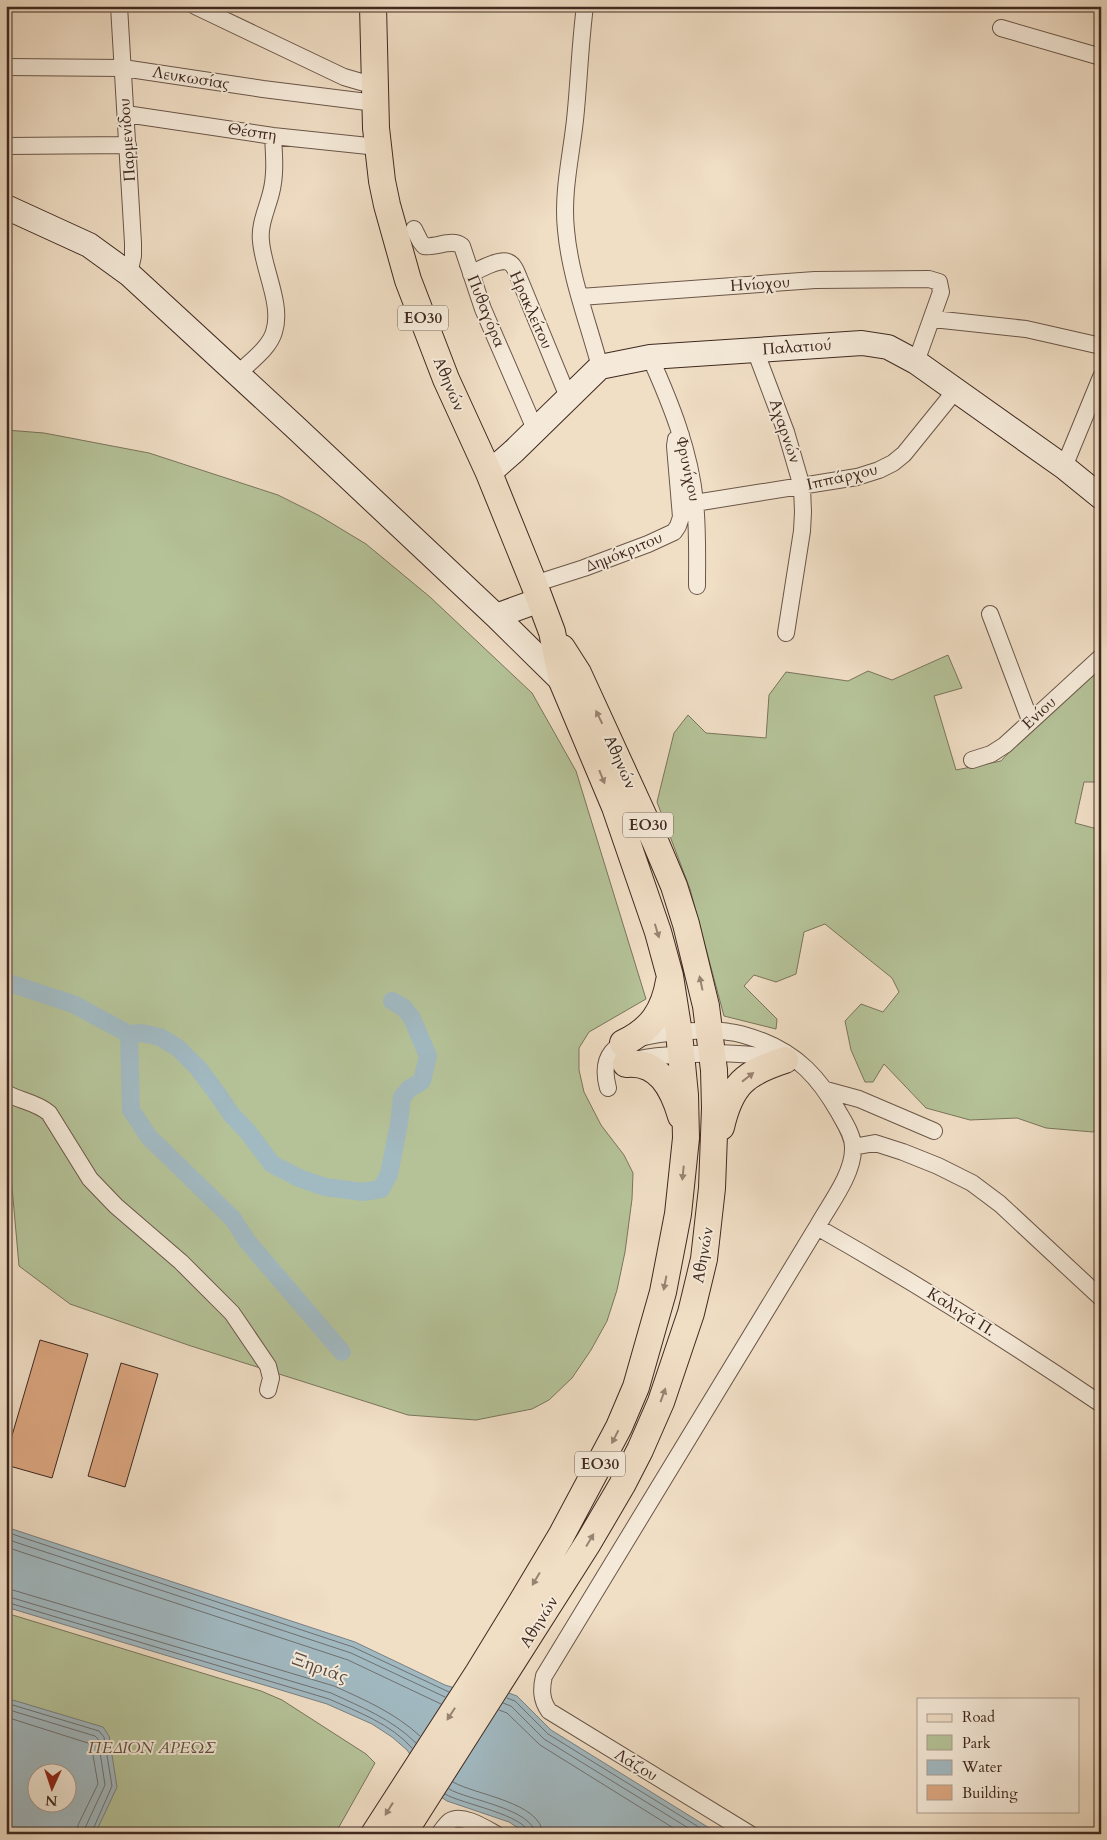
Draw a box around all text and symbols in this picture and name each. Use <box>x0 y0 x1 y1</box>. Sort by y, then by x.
street label: Λευκωσίας <box>151 61 231 95</box>
street label: Παρμενίδου <box>113 98 141 182</box>
street label: Θέσπη <box>226 118 278 146</box>
street label: Ηρακλείτου <box>504 268 558 352</box>
street label: Ηνίοχου <box>729 271 791 297</box>
street label: Πυθαγόρα <box>462 272 510 351</box>
road number: ΕΟ30 <box>398 306 448 330</box>
street label: Παλατιού <box>762 334 832 360</box>
street label: Αθηνών <box>428 354 470 414</box>
street label: Αχαρνών <box>764 396 806 466</box>
street label: Φρυνίχου <box>670 435 706 503</box>
street label: Ιππάρχου <box>804 458 880 496</box>
street label: Δημόκριτου <box>582 527 666 577</box>
street label: Ενίου <box>1017 692 1061 734</box>
one-way arrow <box>595 710 603 724</box>
street label: Αθηνών <box>598 732 642 792</box>
one-way arrow <box>599 770 607 784</box>
road number: ΕΟ30 <box>623 812 673 838</box>
one-way arrow <box>654 924 662 939</box>
one-way arrow <box>697 975 705 990</box>
one-way arrow <box>741 1072 755 1082</box>
one-way arrow <box>679 1166 687 1182</box>
street label: Αθηνών <box>687 1225 719 1285</box>
one-way arrow <box>661 1275 669 1291</box>
street label: Καλιγά Π. <box>923 1282 999 1342</box>
one-way arrow <box>659 1387 667 1402</box>
one-way arrow <box>610 1430 618 1444</box>
road number: ΕΟ30 <box>575 1452 625 1476</box>
one-way arrow <box>586 1533 595 1546</box>
one-way arrow <box>531 1572 540 1585</box>
street label: Αθηνών <box>515 1592 563 1652</box>
water label: Ξηριάς <box>289 1646 352 1690</box>
legend <box>917 1698 1080 1812</box>
one-way arrow <box>447 1707 456 1720</box>
text: Road <box>962 1707 995 1727</box>
text: Park <box>962 1733 991 1753</box>
park label: ΠΕΔΙΟΝ ΑΡΕΩΣ <box>88 1737 216 1759</box>
street label: Λάζου <box>610 1744 662 1786</box>
text: Water <box>961 1757 1003 1777</box>
north arrow <box>28 1762 78 1812</box>
text: Building <box>962 1783 1018 1803</box>
text: N <box>45 1791 58 1810</box>
one-way arrow <box>385 1803 394 1816</box>

